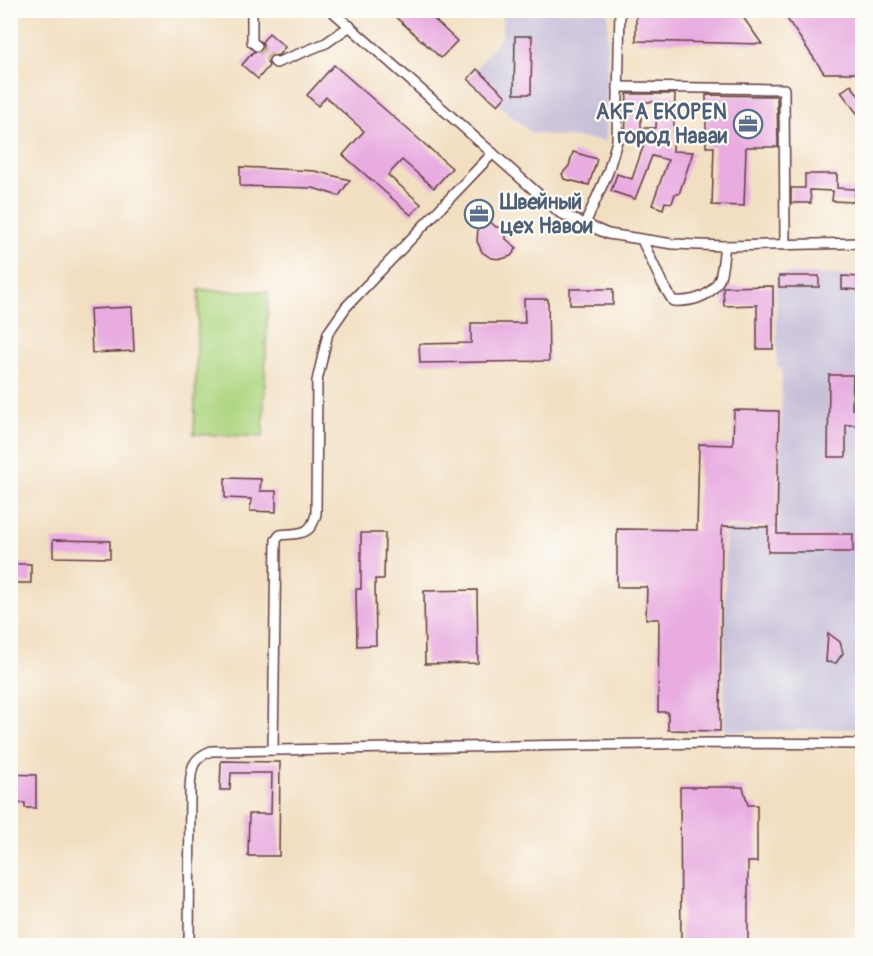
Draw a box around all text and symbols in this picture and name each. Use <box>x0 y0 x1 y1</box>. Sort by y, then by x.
place label: AKFA EKOPEN город Наваи <box>596 99 728 150</box>
office icon: AKFA EKOPEN город Наваи <box>732 108 764 140</box>
place label: Швейный цех Навои <box>499 189 593 240</box>
office icon: Швейный цех Навои <box>463 198 495 230</box>

